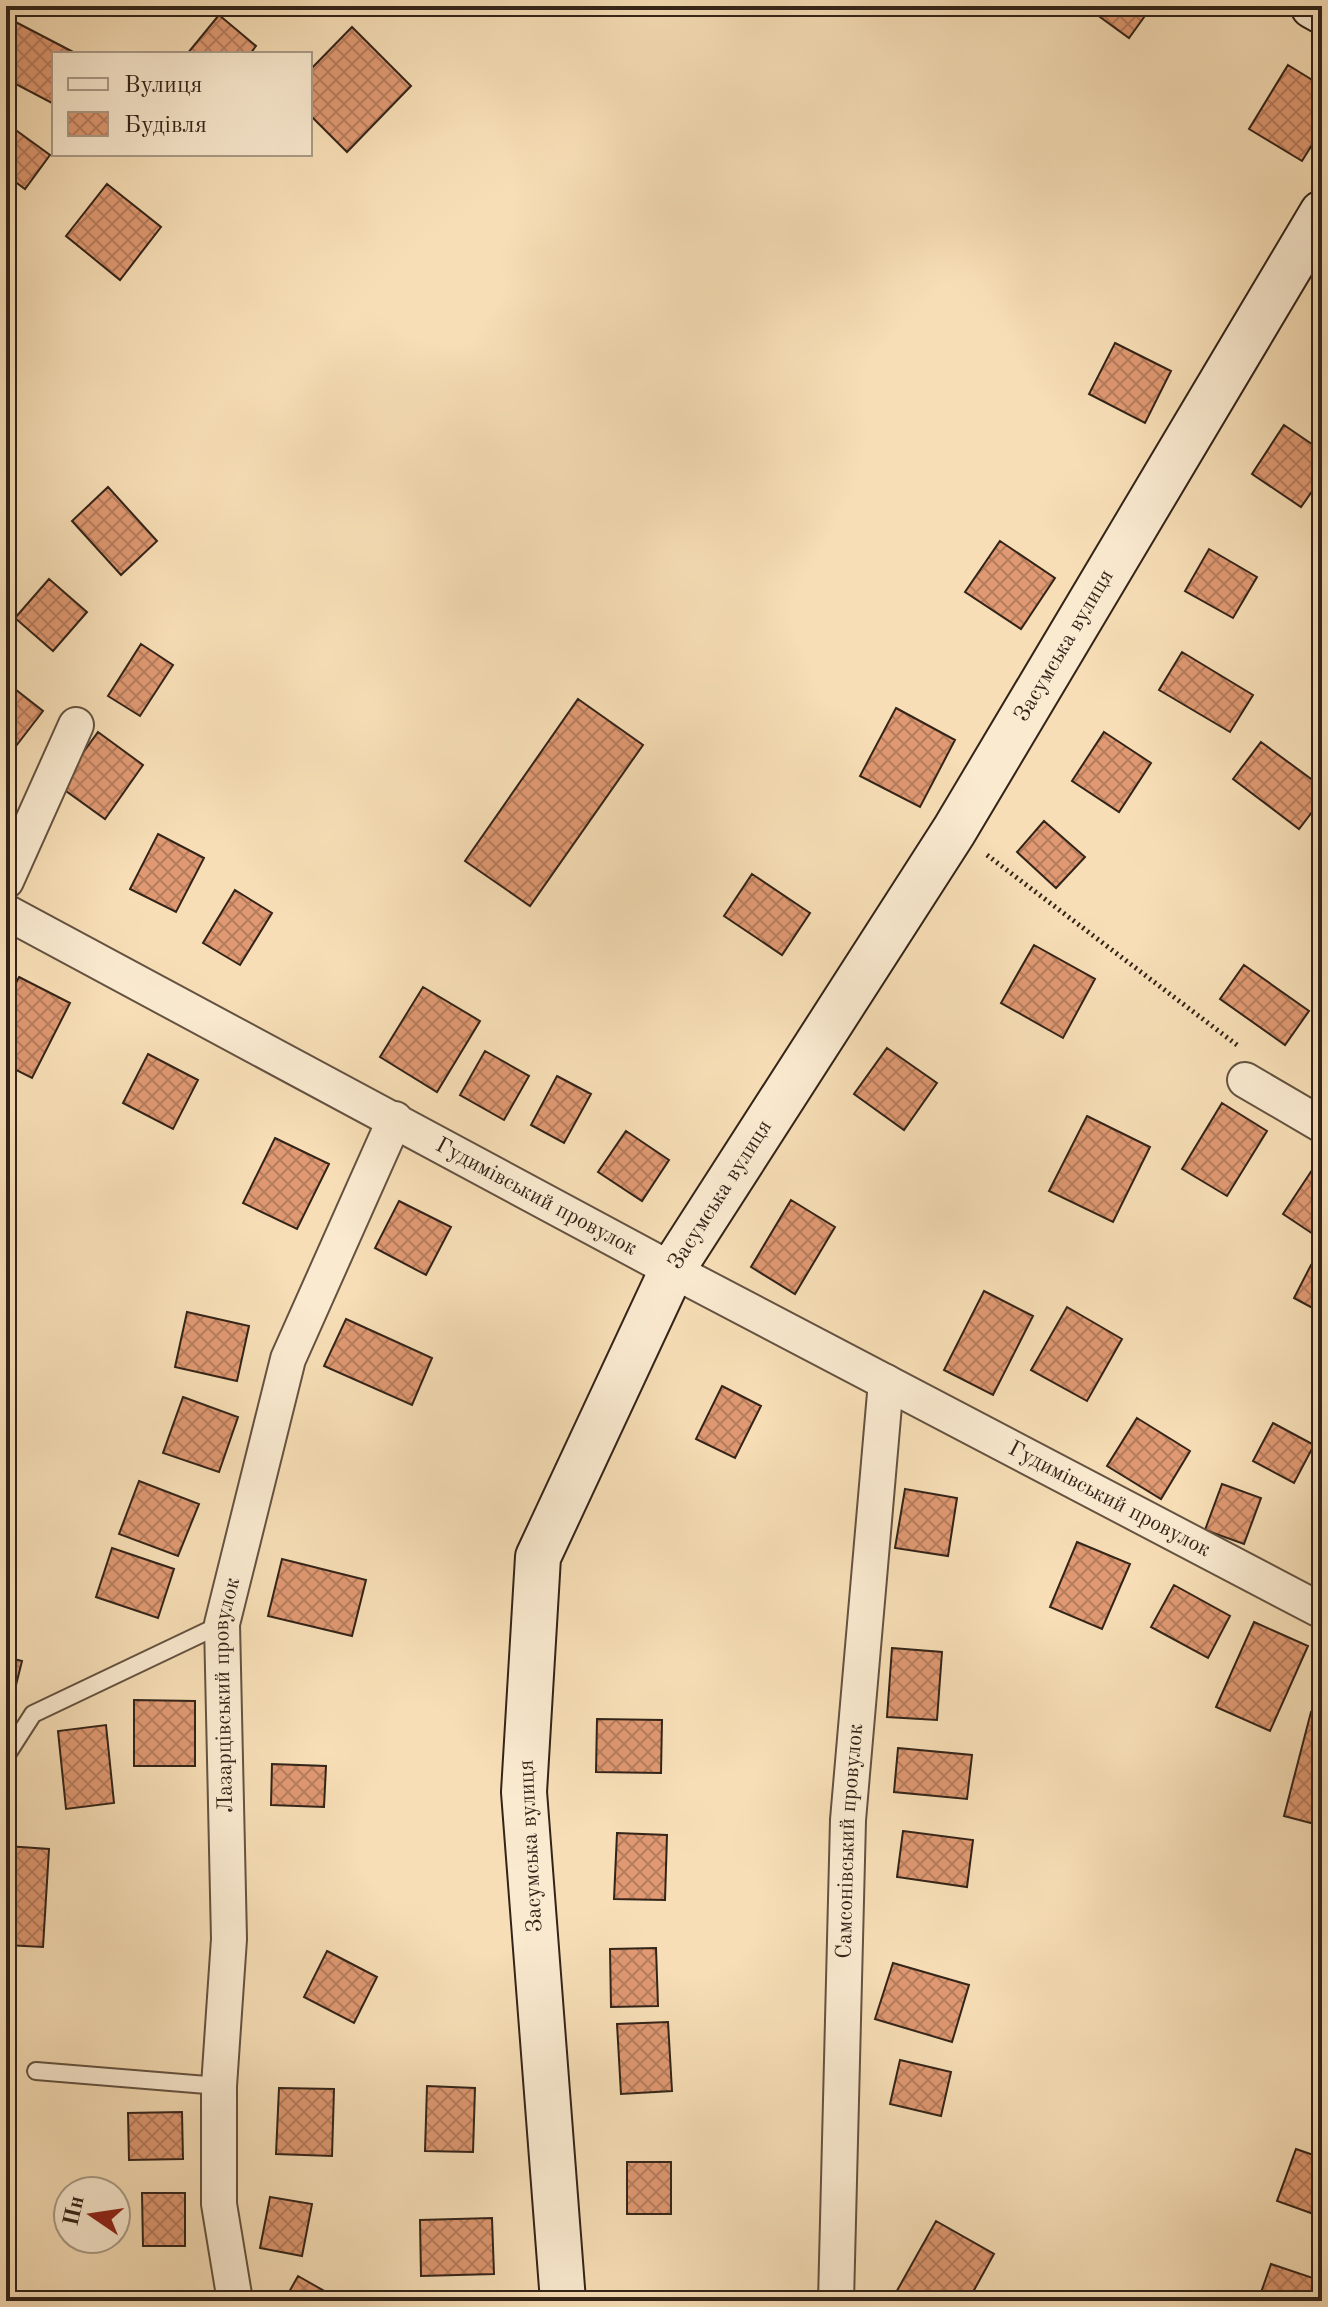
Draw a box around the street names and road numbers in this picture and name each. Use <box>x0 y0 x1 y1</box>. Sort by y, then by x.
street label: Засумська вулиця <box>1011 566 1118 726</box>
street label: Засумська вулиця <box>664 1116 776 1273</box>
street label: Гудимівський провулок <box>432 1134 641 1260</box>
street label: Гудимівський провулок <box>1005 1437 1214 1561</box>
street label: Лазарцівський провулок <box>211 1575 244 1813</box>
street label: Самсонівський провулок <box>834 1723 867 1959</box>
street label: Засумська вулиця <box>515 1759 547 1933</box>

